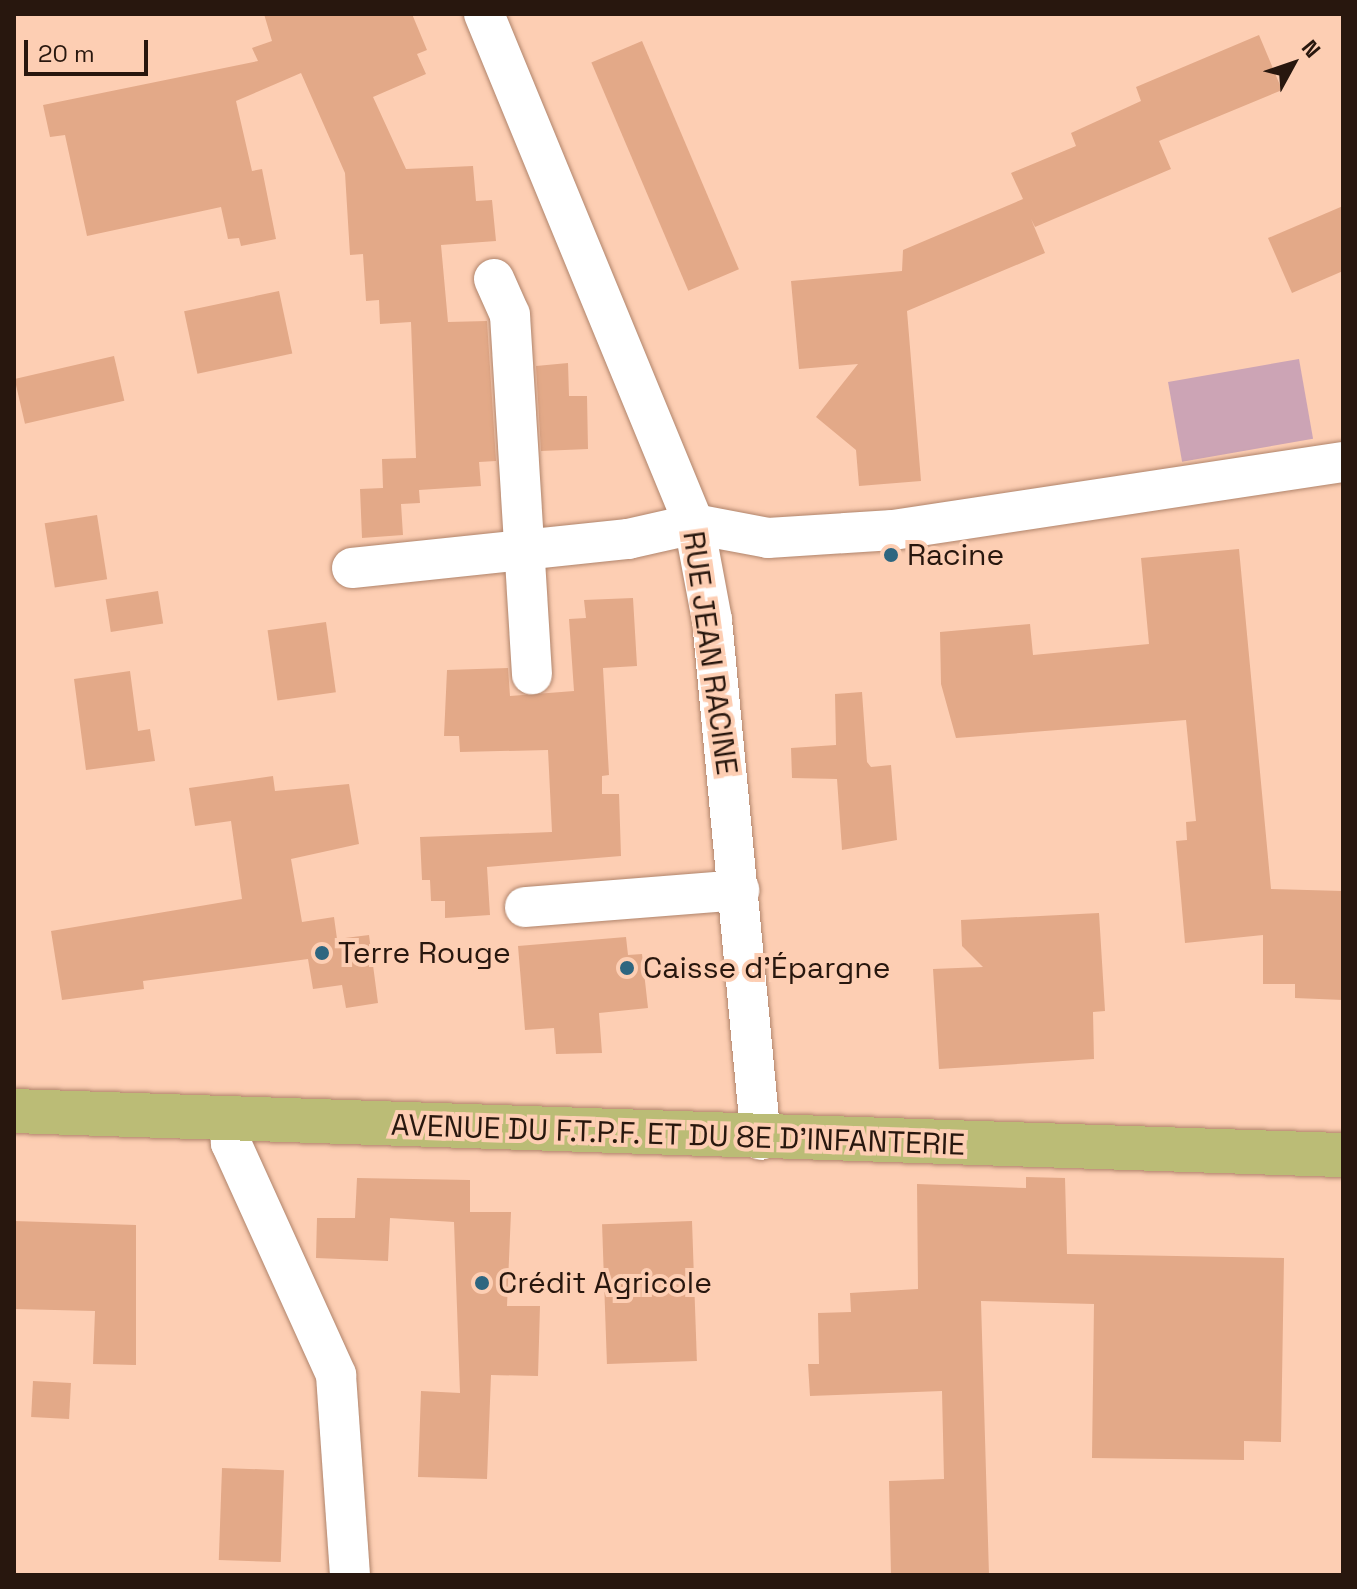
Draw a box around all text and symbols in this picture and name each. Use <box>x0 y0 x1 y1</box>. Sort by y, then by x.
scale bar <box>28 24 152 74</box>
north arrow <box>1253 24 1333 104</box>
text: N <box>1296 34 1327 63</box>
text: 20 m <box>38 38 95 69</box>
street label: RUE JEAN RACINE <box>675 529 745 777</box>
place label: Racine <box>907 537 1004 573</box>
marker: Racine <box>882 546 900 564</box>
place label: Terre Rouge <box>338 935 511 971</box>
marker: Terre Rouge <box>313 944 331 962</box>
place label: Caisse d'Épargne <box>643 950 890 986</box>
marker: Caisse d'Épargne <box>618 959 636 977</box>
street label: AVENUE DU F.T.P.F. ET DU 8E D'INFANTERIE <box>389 1107 967 1163</box>
place label: Crédit Agricole <box>498 1265 712 1301</box>
marker: Crédit Agricole <box>473 1274 491 1292</box>

